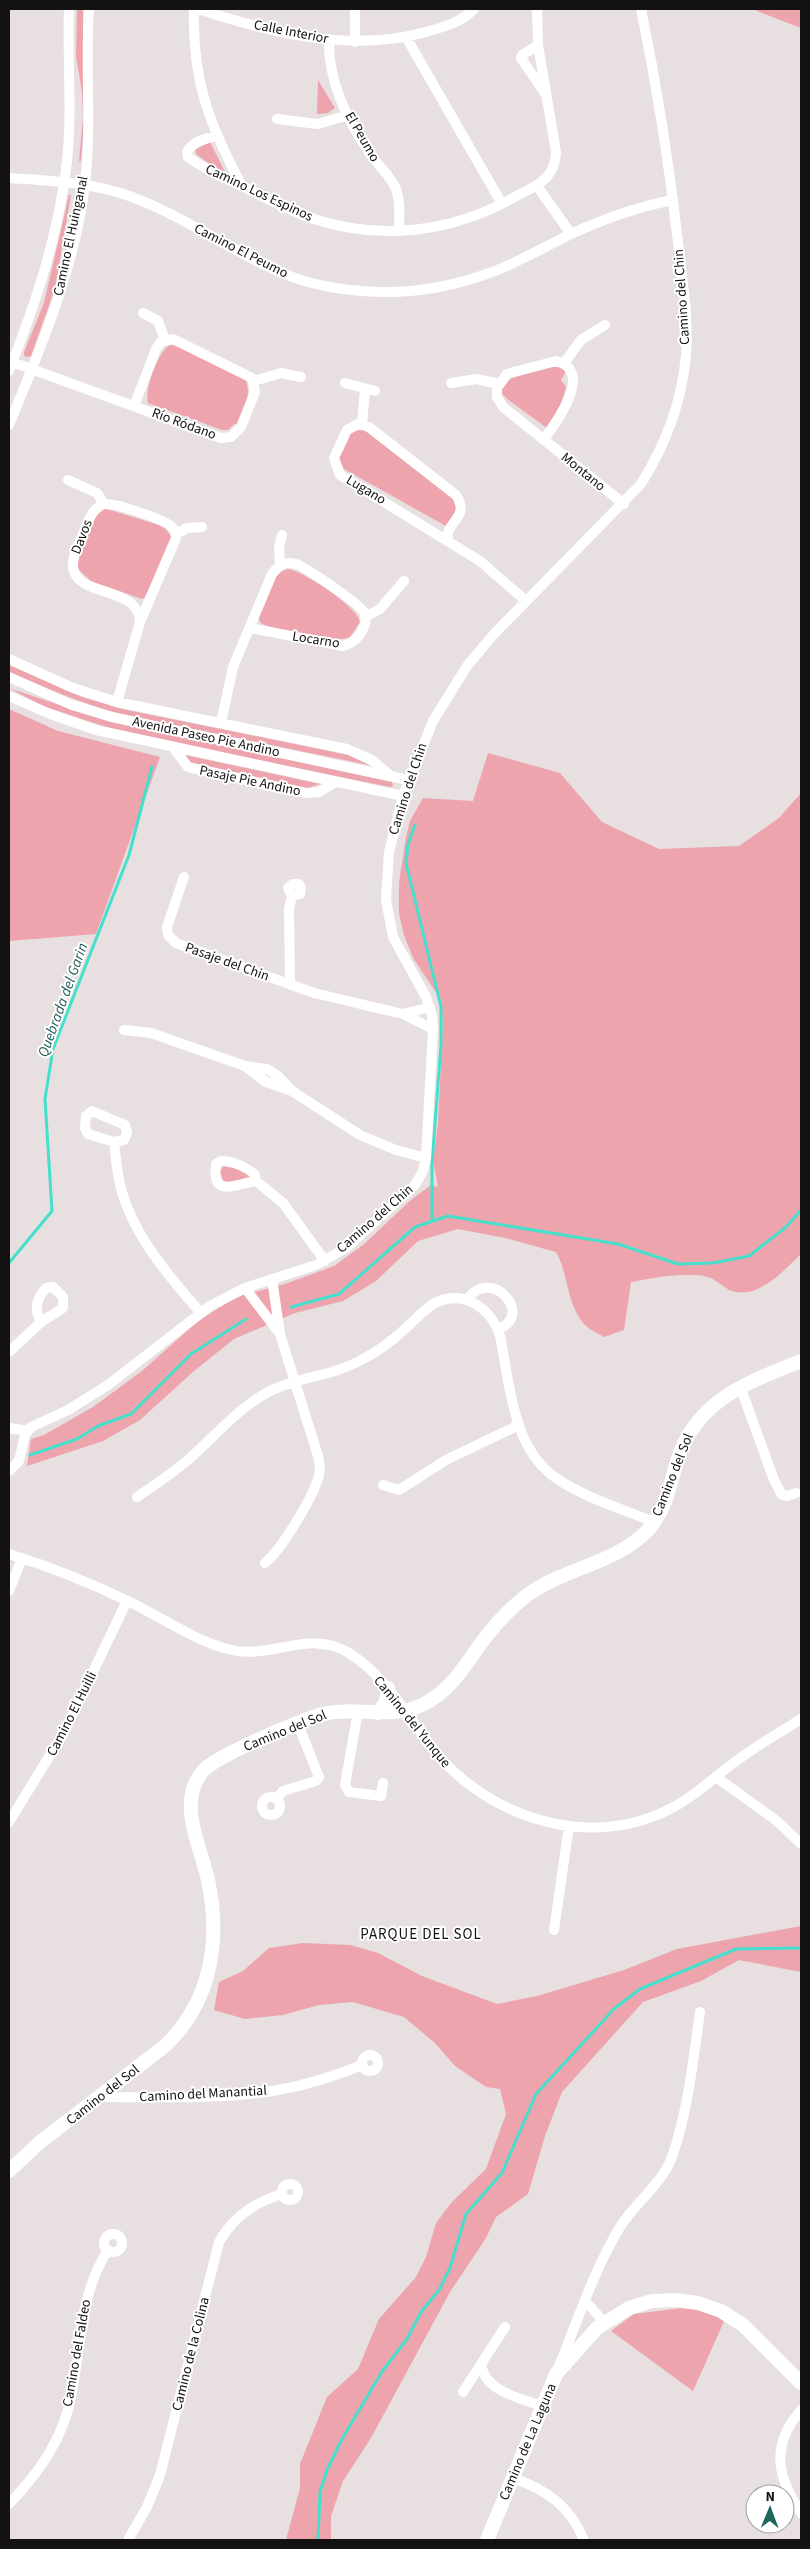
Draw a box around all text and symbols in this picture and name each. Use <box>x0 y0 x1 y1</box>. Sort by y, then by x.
street label: Calle Interior <box>252 15 330 49</box>
street label: El Peumo <box>340 108 384 166</box>
street label: Camino Los Espinos <box>202 159 316 227</box>
street label: Camino El Huinganal <box>49 174 94 298</box>
street label: Camino El Peumo <box>190 219 292 283</box>
street label: Camino del Chin <box>669 248 695 346</box>
street label: Río Ródano <box>149 403 219 445</box>
street label: Montano <box>556 448 610 496</box>
street label: Lugano <box>342 470 390 510</box>
street label: Davos <box>66 517 98 557</box>
street label: Locarno <box>291 626 341 654</box>
street label: Avenida Paseo Pie Andino <box>131 712 281 762</box>
street label: Camino del Chin <box>384 740 432 838</box>
street label: Pasaje Pie Andino <box>197 760 303 802</box>
street label: Pasaje del Chin <box>182 938 272 986</box>
water label: Quebrada del Garin <box>33 940 93 1060</box>
street label: Camino del Chin <box>332 1180 418 1258</box>
street label: Camino del Sol <box>647 1430 699 1519</box>
street label: Camino El Huilli <box>42 1668 102 1760</box>
street label: Camino del Yunque <box>369 1672 455 1772</box>
street label: Camino del Sol <box>241 1705 330 1757</box>
district label: PARQUE DEL SOL <box>360 1924 482 1945</box>
street label: Camino del Sol <box>62 2060 144 2130</box>
street label: Camino del Manantial <box>139 2081 268 2107</box>
street label: Camino de la Colina <box>167 2295 215 2413</box>
street label: Camino del Faldeo <box>58 2298 96 2408</box>
street label: Camino de La Laguna <box>494 2380 562 2504</box>
north arrow <box>745 2484 795 2534</box>
text: N <box>765 2487 775 2507</box>

